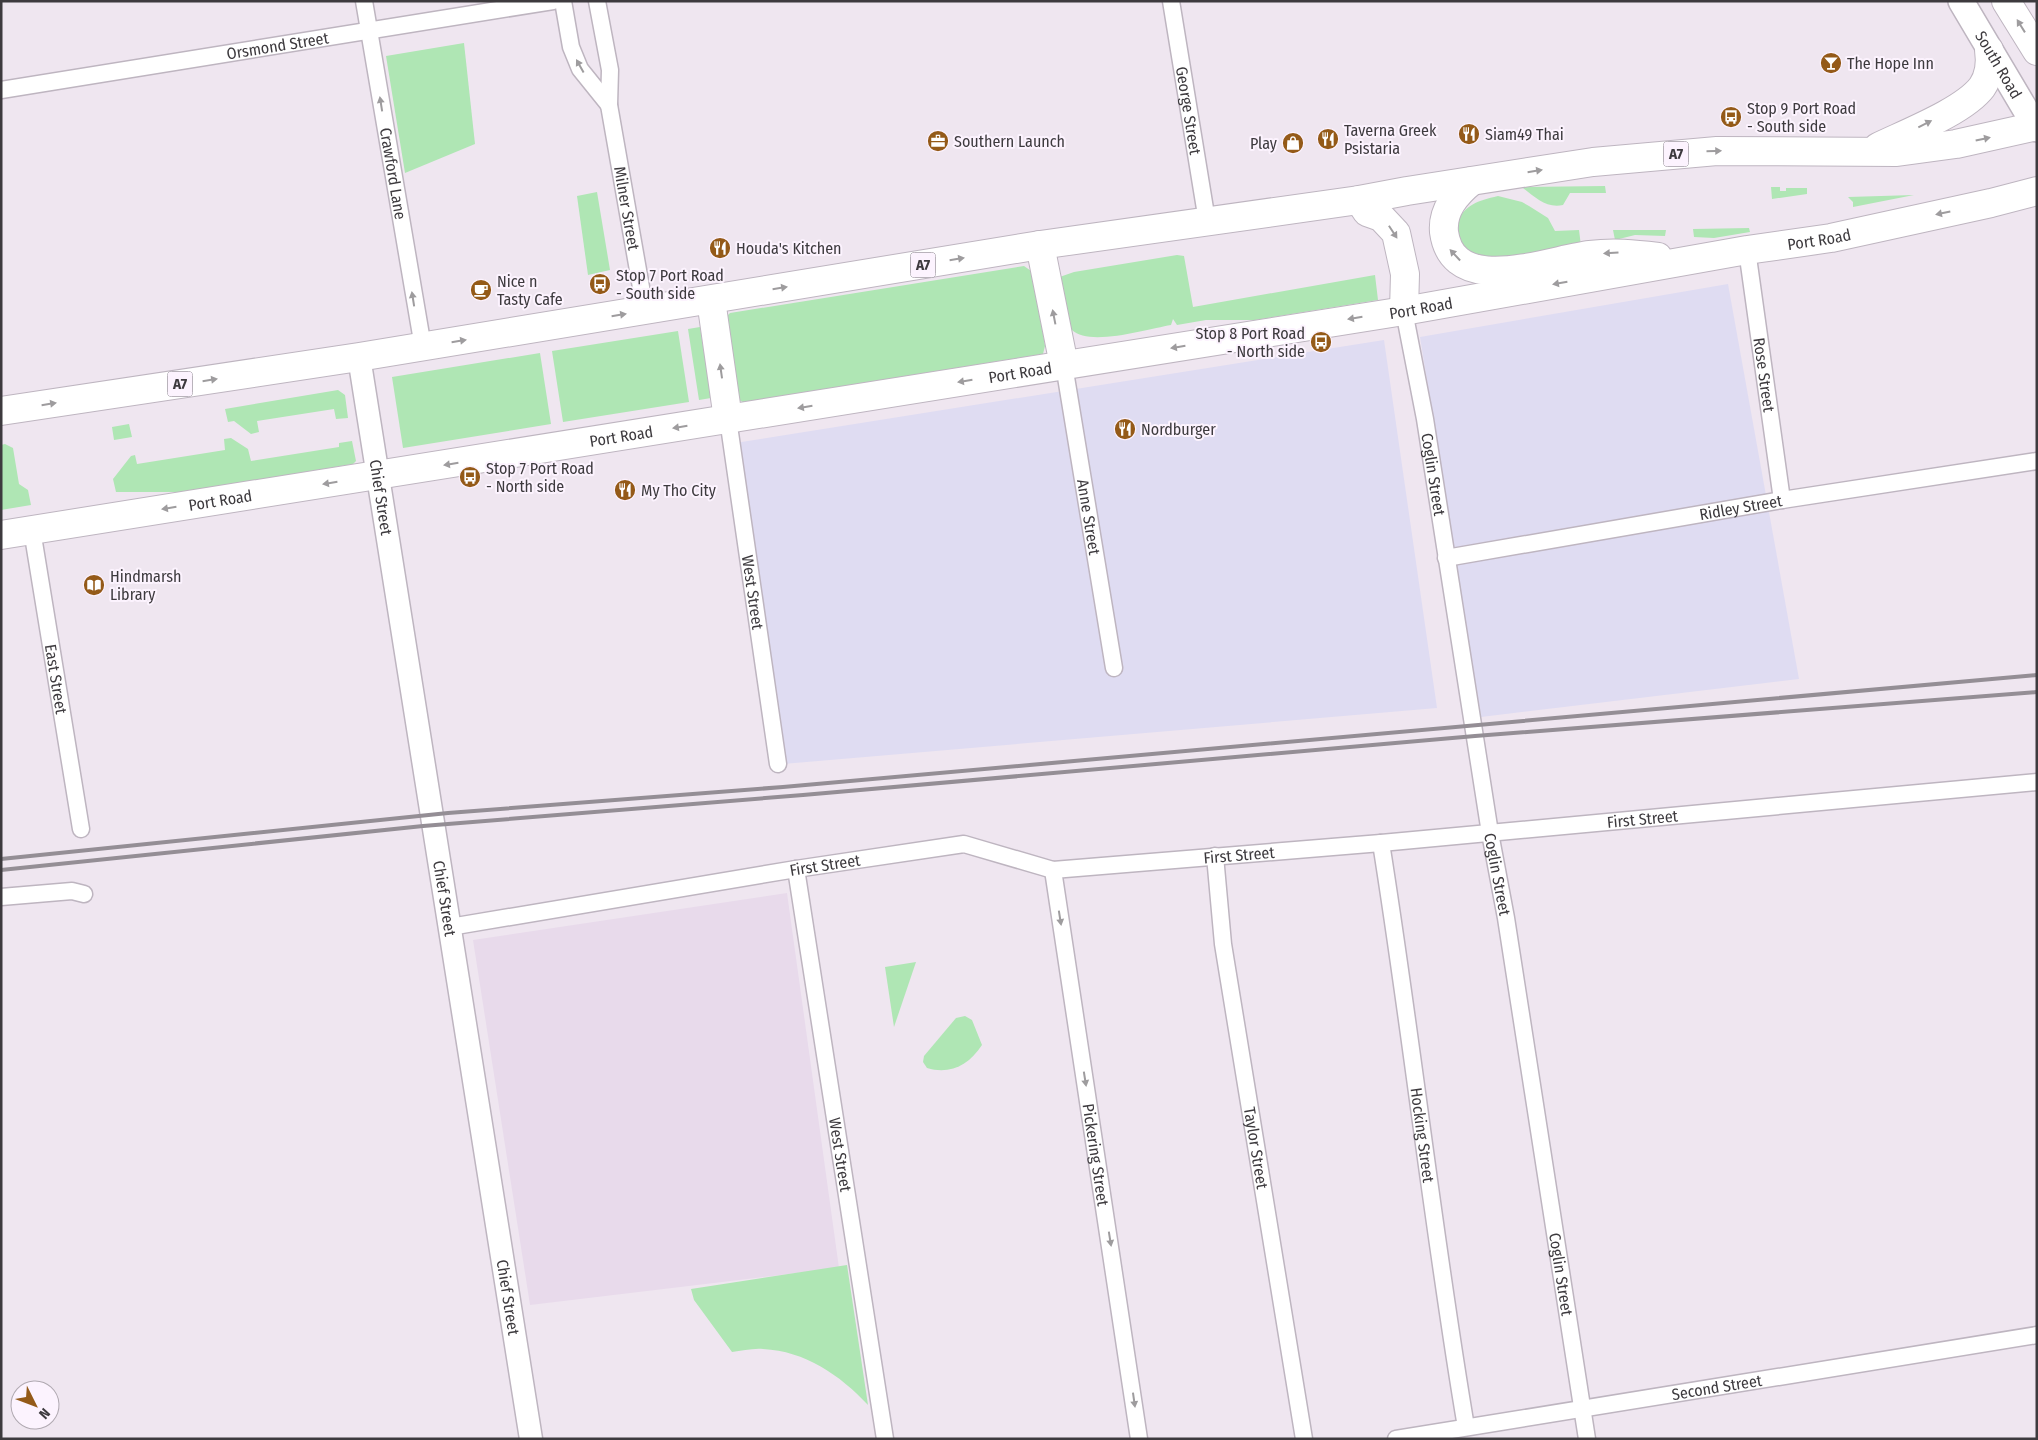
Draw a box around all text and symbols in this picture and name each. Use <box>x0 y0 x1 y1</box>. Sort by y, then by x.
one-way arrow <box>2017 19 2026 33</box>
street label: Orsmond Street <box>225 28 331 64</box>
street label: South Road <box>1971 28 2026 102</box>
bar icon: The Hope Inn <box>1819 51 1843 75</box>
place label: The Hope Inn <box>1847 54 1934 73</box>
one-way arrow <box>576 59 584 74</box>
street label: George Street <box>1172 65 1205 157</box>
one-way arrow <box>376 96 384 112</box>
place label: Stop 9 Port Road - South side <box>1747 99 1856 136</box>
bus stop icon: Stop 9 Port Road - South side <box>1719 105 1743 129</box>
one-way arrow <box>1918 120 1932 128</box>
place label: Taverna Greek Psistaria <box>1344 121 1437 158</box>
restaurant icon: Siam49 Thai <box>1457 122 1481 146</box>
place label: Siam49 Thai <box>1485 125 1564 144</box>
street label: Crawford Lane <box>376 126 410 221</box>
restaurant icon: Taverna Greek Psistaria <box>1316 127 1340 151</box>
office icon: Southern Launch <box>926 129 950 153</box>
shop icon: Play <box>1281 131 1305 155</box>
place label: Southern Launch <box>954 132 1065 151</box>
place label: Play <box>1250 134 1278 153</box>
one-way arrow <box>1976 134 1992 142</box>
road number: A7 <box>1664 142 1688 166</box>
one-way arrow <box>1706 147 1722 155</box>
street label: Milner Street <box>610 165 643 252</box>
one-way arrow <box>1528 167 1544 175</box>
one-way arrow <box>1936 209 1951 217</box>
street label: Port Road <box>1786 225 1853 254</box>
one-way arrow <box>1388 226 1397 239</box>
restaurant icon: Houda's Kitchen <box>708 236 732 260</box>
place label: Houda's Kitchen <box>736 239 842 258</box>
one-way arrow <box>1449 249 1461 261</box>
one-way arrow <box>1603 250 1619 258</box>
road number: A7 <box>910 252 936 278</box>
one-way arrow <box>950 254 966 262</box>
place label: Stop 7 Port Road - South side <box>616 266 724 303</box>
place label: Nice n Tasty Cafe <box>497 272 563 309</box>
bus stop icon: Stop 7 Port Road - South side <box>588 272 612 296</box>
cafe icon: Nice n Tasty Cafe <box>469 278 493 302</box>
one-way arrow <box>1552 280 1568 288</box>
one-way arrow <box>772 284 788 292</box>
one-way arrow <box>409 290 417 306</box>
street label: Port Road <box>1388 294 1454 323</box>
one-way arrow <box>612 310 628 318</box>
one-way arrow <box>1050 310 1058 325</box>
one-way arrow <box>1347 315 1363 323</box>
place label: Stop 8 Port Road - North side <box>1196 324 1305 361</box>
bus stop icon: Stop 8 Port Road - North side <box>1309 330 1333 354</box>
one-way arrow <box>451 336 467 344</box>
street label: Rose Street <box>1749 337 1779 414</box>
one-way arrow <box>1169 343 1185 351</box>
street label: Port Road <box>987 358 1053 387</box>
one-way arrow <box>717 363 725 379</box>
road number: A7 <box>168 372 192 396</box>
one-way arrow <box>202 375 218 383</box>
one-way arrow <box>957 377 973 385</box>
one-way arrow <box>42 400 58 408</box>
one-way arrow <box>797 403 813 411</box>
restaurant icon: Nordburger <box>1113 417 1137 441</box>
place label: Nordburger <box>1141 420 1216 439</box>
street label: Port Road <box>588 422 654 451</box>
one-way arrow <box>672 423 688 431</box>
street label: Coglin Street <box>1417 432 1449 518</box>
street label: Chief Street <box>365 458 396 537</box>
place label: Stop 7 Port Road - North side <box>486 459 594 496</box>
one-way arrow <box>442 460 458 468</box>
bus stop icon: Stop 7 Port Road - North side <box>458 465 482 489</box>
restaurant icon: My Tho City <box>613 478 637 502</box>
street label: Anne Street <box>1073 478 1104 557</box>
one-way arrow <box>322 479 338 487</box>
place label: My Tho City <box>641 481 717 500</box>
street label: Port Road <box>187 486 253 515</box>
street label: Ridley Street <box>1698 491 1784 524</box>
one-way arrow <box>161 505 177 513</box>
street label: West Street <box>738 554 767 631</box>
place label: Hindmarsh Library <box>110 567 182 604</box>
library icon: Hindmarsh Library <box>82 573 106 597</box>
street label: East Street <box>41 643 71 716</box>
street label: First Street <box>1606 806 1679 832</box>
street label: Coglin Street <box>1480 831 1514 918</box>
street label: First Street <box>1203 843 1276 868</box>
street label: First Street <box>788 850 862 880</box>
street label: Chief Street <box>429 859 460 938</box>
one-way arrow <box>1056 911 1064 927</box>
one-way arrow <box>1081 1071 1089 1087</box>
street label: Hocking Street <box>1406 1086 1438 1184</box>
street label: Pickering Street <box>1078 1102 1113 1208</box>
street label: Taylor Street <box>1240 1106 1272 1191</box>
street label: West Street <box>825 1116 855 1194</box>
street label: Coglin Street <box>1545 1231 1577 1318</box>
one-way arrow <box>1106 1232 1114 1248</box>
street label: Chief Street <box>493 1258 523 1337</box>
street label: Second Street <box>1670 1371 1764 1404</box>
north arrow <box>10 1380 60 1430</box>
one-way arrow <box>1130 1392 1138 1408</box>
text: N <box>35 1405 53 1422</box>

